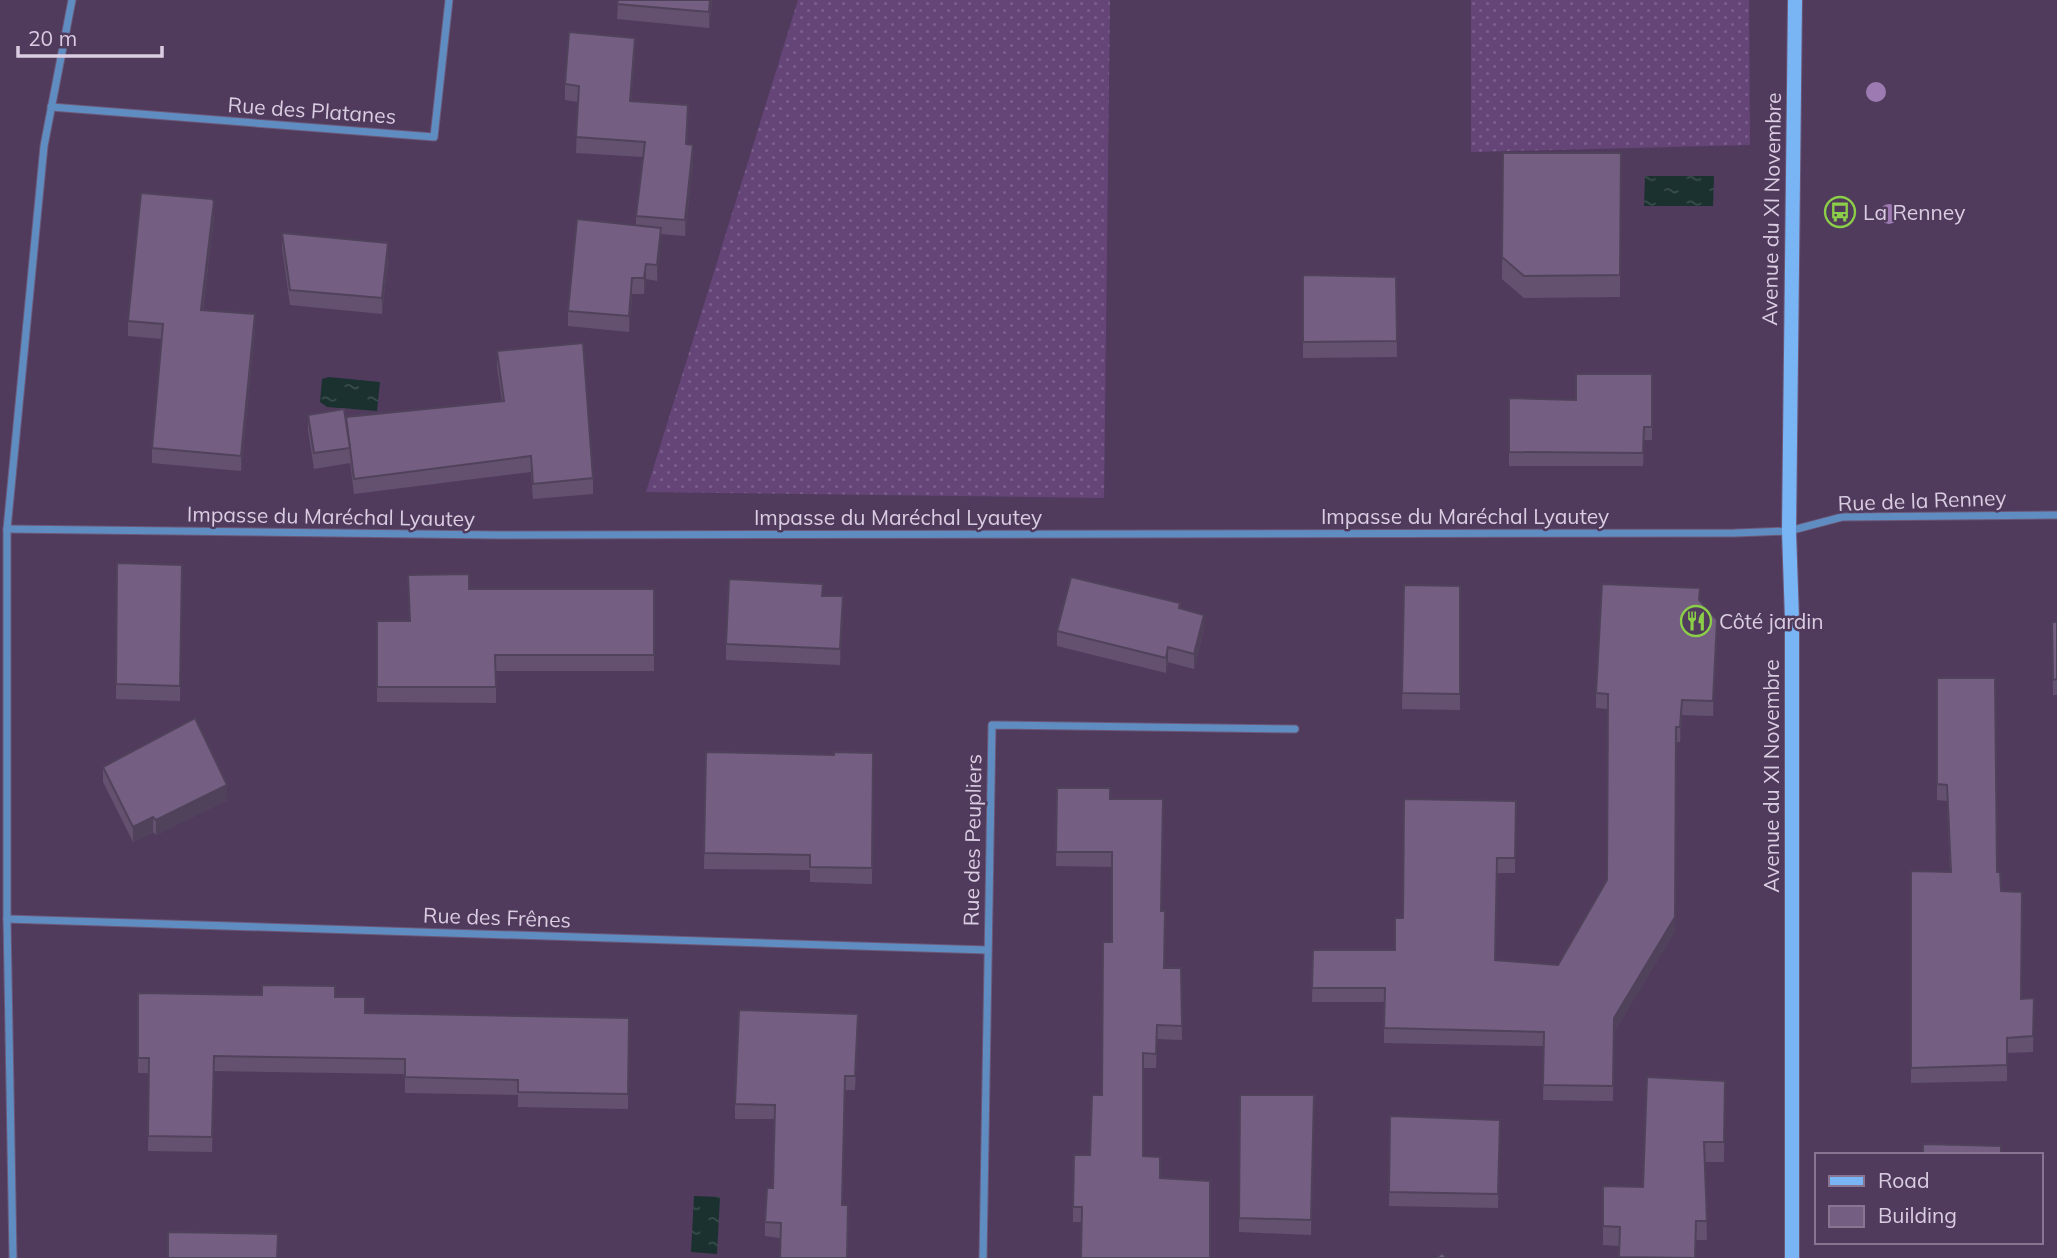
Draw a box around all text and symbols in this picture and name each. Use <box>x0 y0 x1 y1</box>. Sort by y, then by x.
scale bar <box>18 14 161 58</box>
text: 20 m <box>28 25 77 51</box>
street label: Rue des Platanes <box>227 91 397 129</box>
street label: Avenue du XI Novembre <box>1756 92 1786 326</box>
bus stop icon: La Renney <box>1823 195 1857 229</box>
place label: La Renney <box>1863 199 1965 225</box>
street label: Rue de la Renney <box>1837 484 2007 516</box>
street label: Impasse du Maréchal Lyautey <box>187 500 475 532</box>
street label: Impasse du Maréchal Lyautey <box>1321 503 1609 529</box>
street label: Impasse du Maréchal Lyautey <box>754 504 1042 530</box>
restaurant icon: Côté jardin <box>1679 604 1713 638</box>
place label: Côté jardin <box>1719 608 1824 634</box>
street label: Avenue du XI Novembre <box>1758 659 1784 893</box>
street label: Rue des Peupliers <box>957 754 987 926</box>
street label: Rue des Frênes <box>423 901 571 933</box>
legend <box>1815 1153 2043 1244</box>
text: Road <box>1878 1167 1929 1193</box>
text: Building <box>1878 1202 1957 1228</box>

